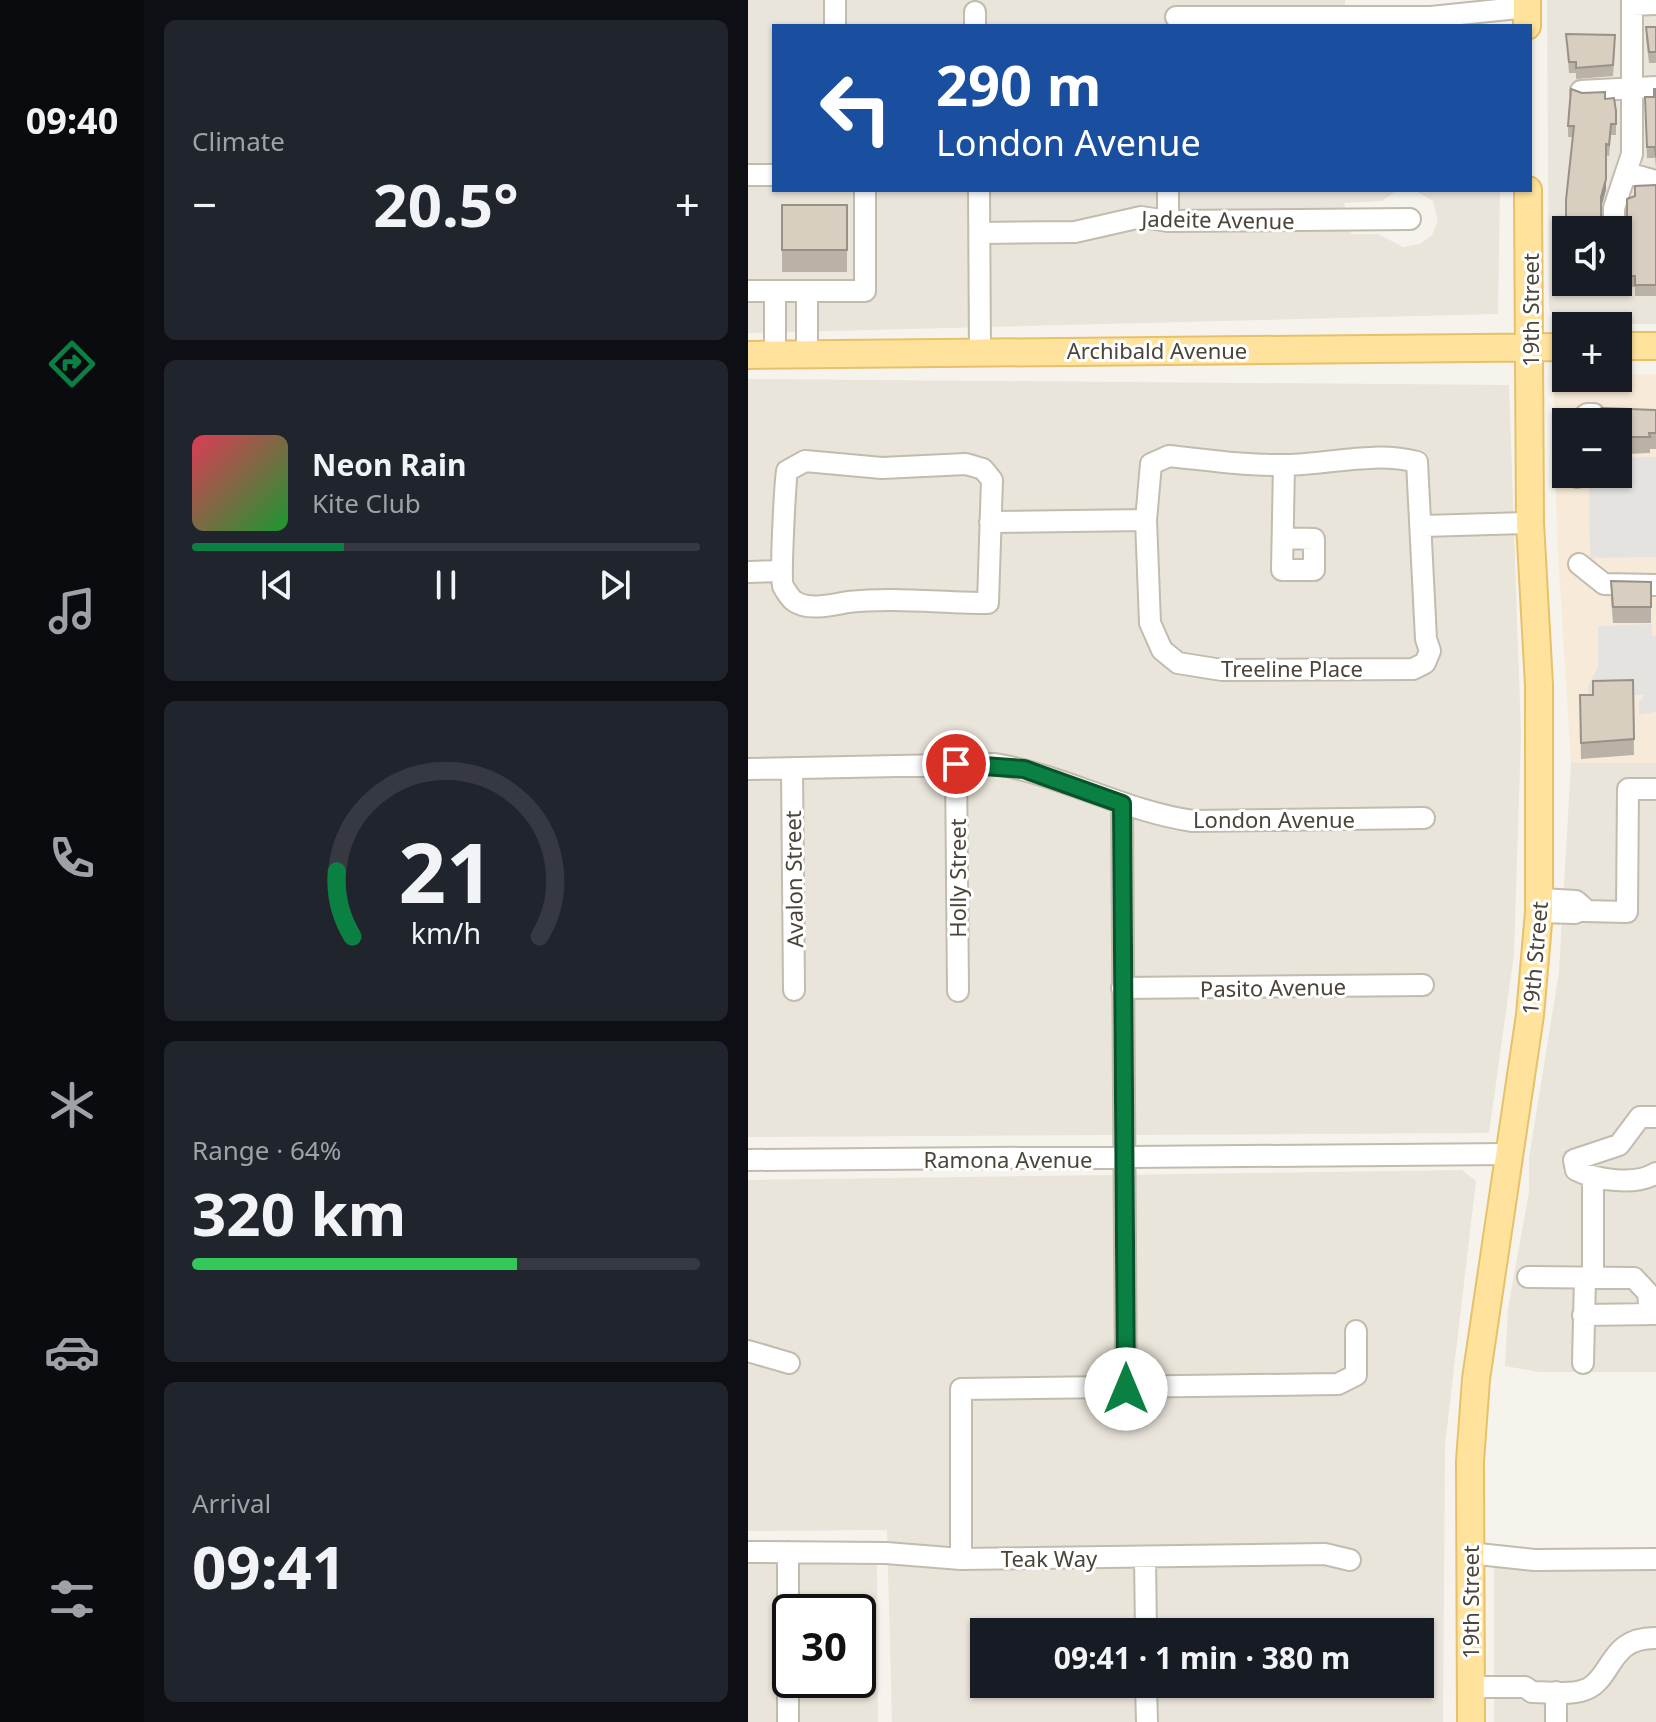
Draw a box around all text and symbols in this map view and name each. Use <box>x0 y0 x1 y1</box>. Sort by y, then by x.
text: 290 m <box>936 46 1101 122</box>
icon: left <box>804 56 908 160</box>
text: 09:40 <box>26 96 118 145</box>
text: London Avenue <box>936 118 1201 167</box>
text: Climate <box>192 123 285 159</box>
text: 20.5° <box>373 163 519 245</box>
text: − <box>192 174 217 234</box>
text: + <box>675 174 700 234</box>
street label: Jadeite Avenue <box>1139 203 1295 235</box>
map controls <box>1552 216 1632 488</box>
button: sound <box>1552 216 1632 296</box>
street label: 19th Street <box>1515 253 1545 367</box>
button: + <box>1552 312 1632 392</box>
street label: Archibald Avenue <box>1067 335 1247 365</box>
icon: directions <box>44 336 100 392</box>
button: − <box>1552 408 1632 488</box>
text: Neon Rain <box>312 444 466 485</box>
text: Kite Club <box>312 485 421 521</box>
icon: previous <box>255 563 299 607</box>
icon: pause <box>424 563 468 607</box>
icon: next <box>593 563 637 607</box>
icon: music <box>44 583 100 639</box>
street label: Treeline Place <box>1221 653 1363 683</box>
pin <box>922 730 990 798</box>
icon: arrive <box>934 742 978 786</box>
street label: London Avenue <box>1193 804 1355 834</box>
street label: Avalon Street <box>777 810 809 948</box>
text: 21 <box>398 814 494 927</box>
street label: Holly Street <box>942 818 972 938</box>
icon: phone <box>44 830 100 886</box>
street label: 19th Street <box>1514 900 1554 1016</box>
text: km/h <box>411 913 481 952</box>
street label: Pasito Avenue <box>1200 971 1346 1003</box>
icon: climate <box>44 1077 100 1133</box>
text: Range · 64% <box>192 1132 341 1168</box>
street label: Ramona Avenue <box>924 1144 1092 1174</box>
text: 320 km <box>192 1172 406 1254</box>
icon: car <box>44 1324 100 1380</box>
position arrow <box>1084 1347 1168 1431</box>
text: Arrival <box>192 1485 271 1521</box>
text: 09:41 <box>192 1525 346 1607</box>
street label: Teak Way <box>1001 1543 1098 1573</box>
street label: 19th Street <box>1455 1545 1485 1659</box>
icon: filters <box>44 1571 100 1627</box>
speed limit sign: 30 <box>772 1594 876 1698</box>
text: 09:41 · 1 min · 380 m <box>1054 1637 1350 1678</box>

